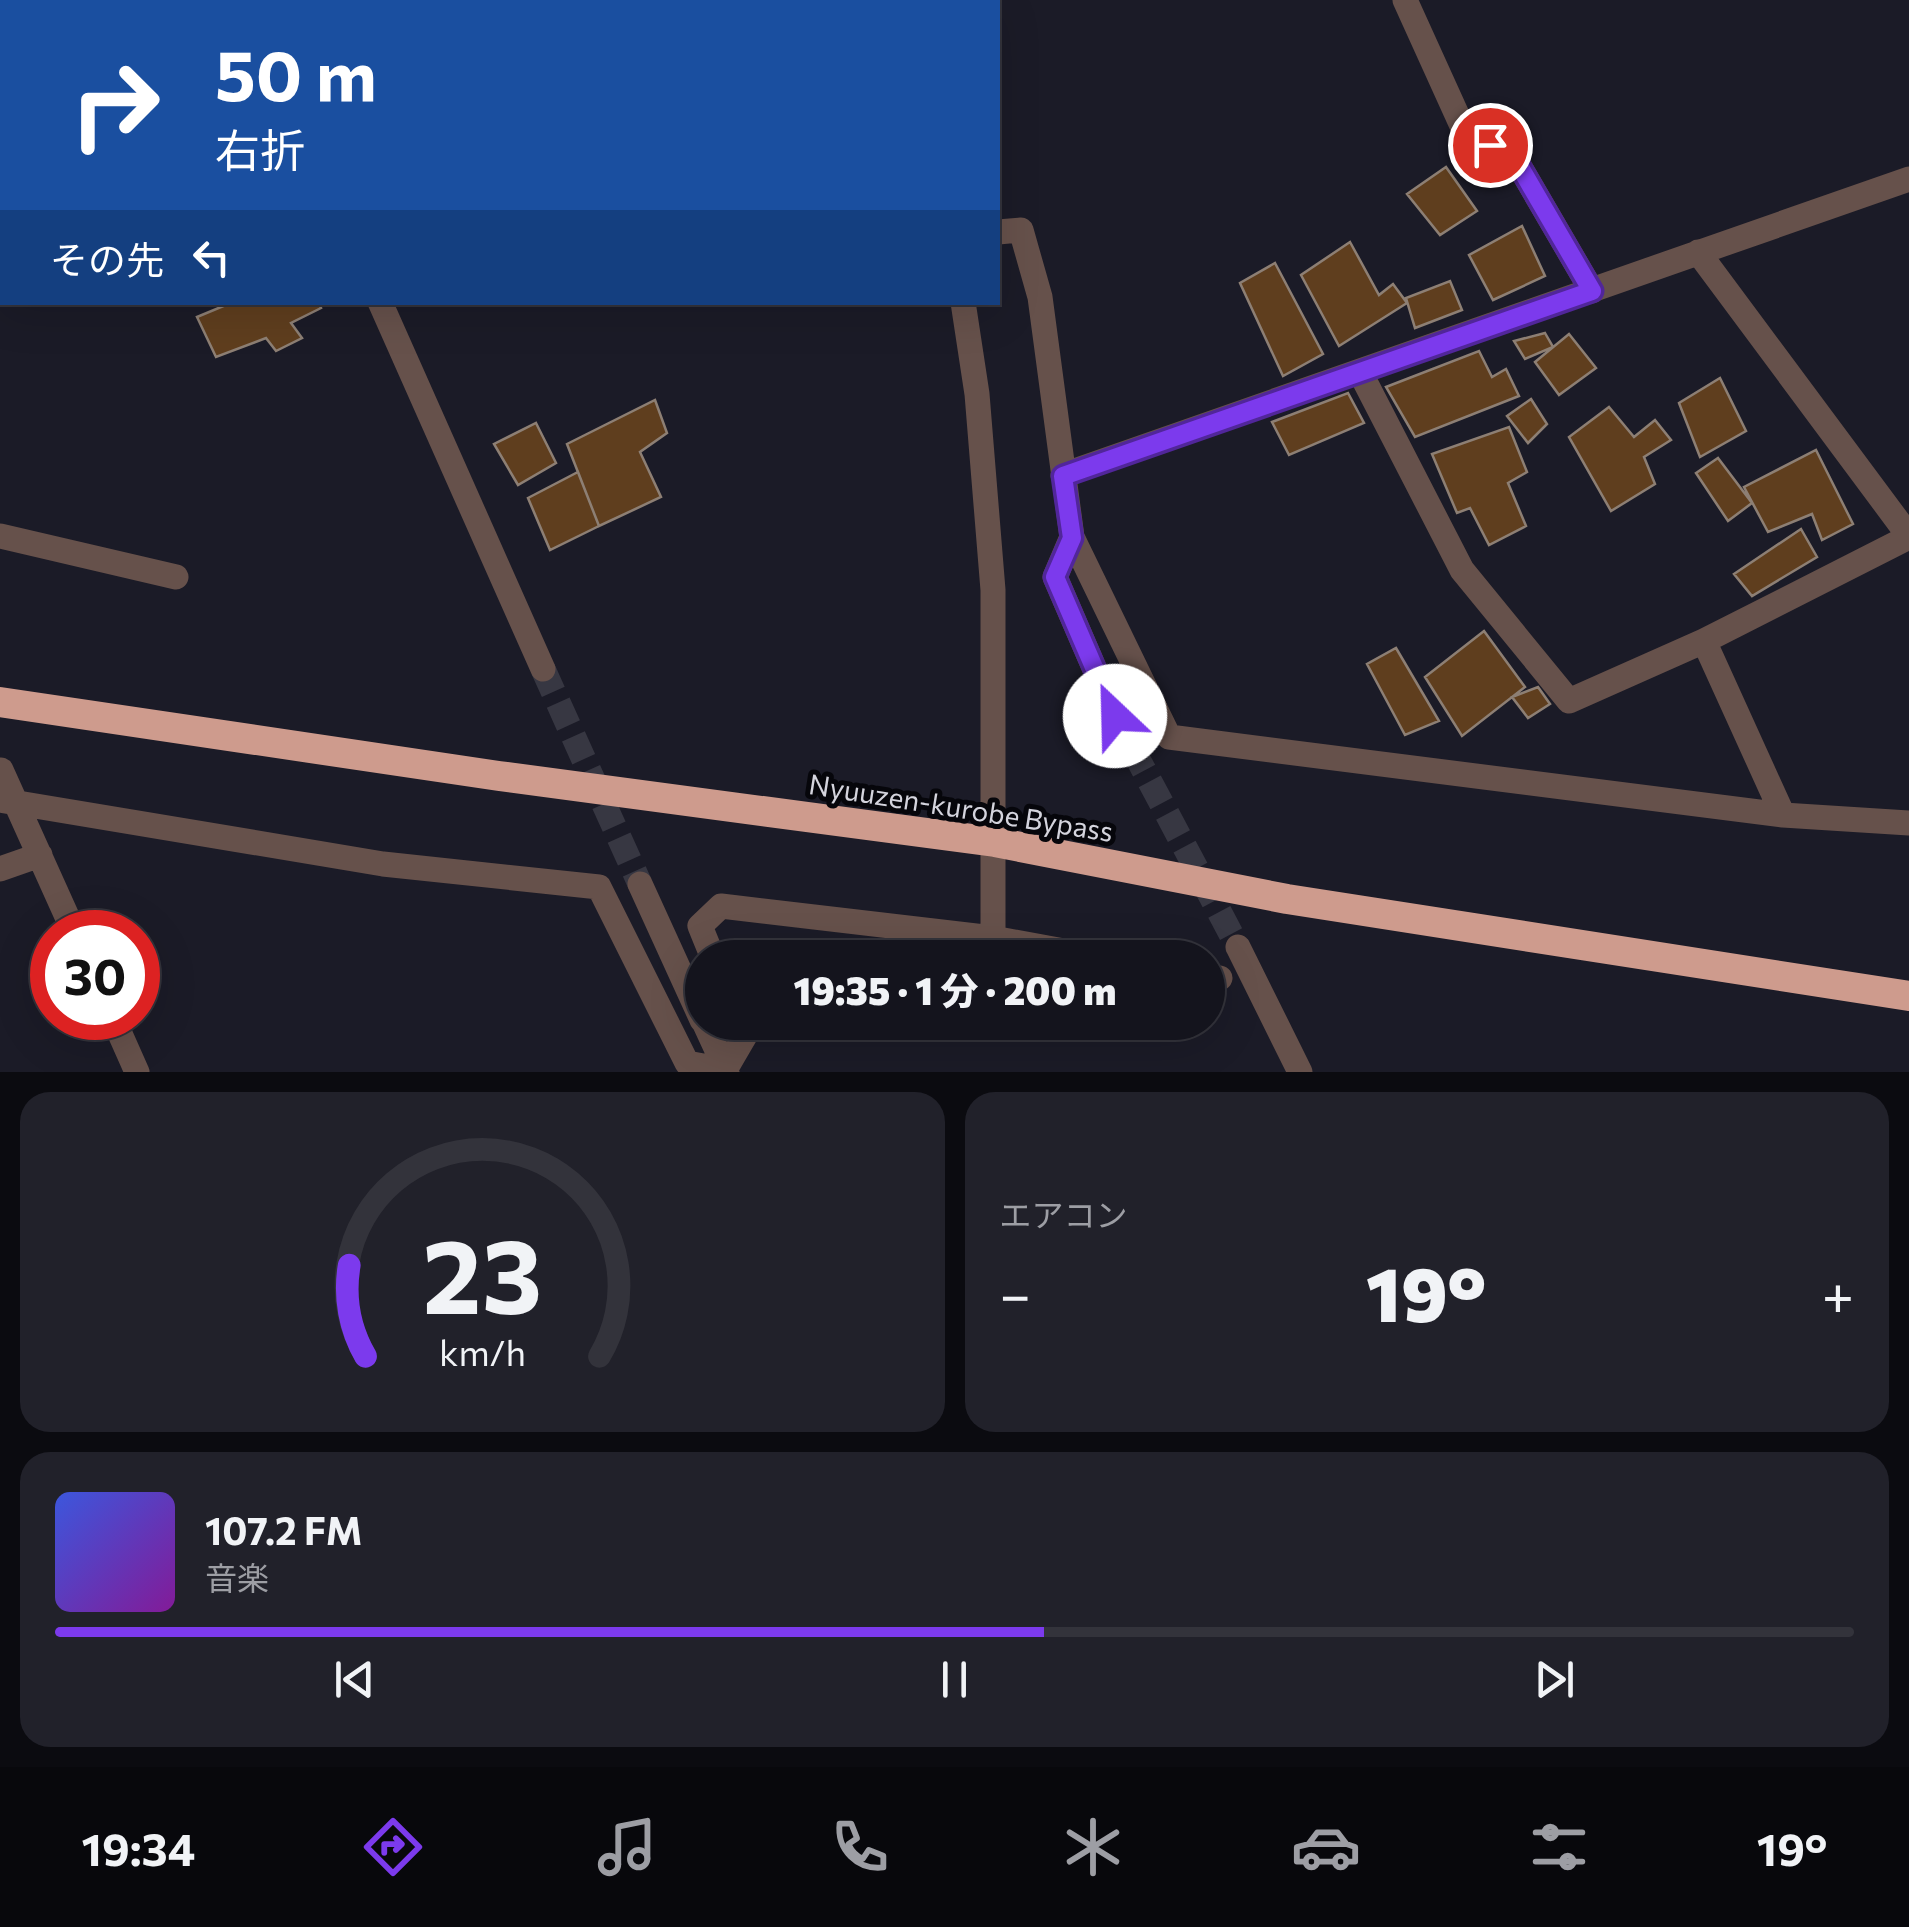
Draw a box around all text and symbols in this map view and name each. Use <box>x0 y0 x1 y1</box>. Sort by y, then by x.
text: 50 m <box>215 30 377 115</box>
icon: right <box>50 40 180 170</box>
pin <box>1448 103 1533 188</box>
icon: arrive <box>1463 118 1518 173</box>
text: 右折 <box>215 121 305 176</box>
icon: left <box>184 230 239 285</box>
text: その先 <box>50 235 164 282</box>
position arrow <box>1063 664 1167 768</box>
street label: Nyuuzen-kurobe Bypass <box>807 766 1116 848</box>
speed limit sign: 30 <box>30 910 160 1040</box>
text: 19:35 · 1 分 · 200 m <box>793 966 1117 1013</box>
text: エアコン <box>1000 1194 1128 1234</box>
text: 23 <box>422 1208 542 1335</box>
text: 19° <box>1366 1246 1486 1337</box>
text: − <box>1000 1259 1031 1326</box>
text: + <box>1822 1259 1854 1326</box>
text: km/h <box>439 1330 526 1373</box>
text: 107.2 FM <box>205 1506 362 1553</box>
text: 音楽 <box>205 1557 269 1597</box>
icon: previous <box>327 1652 382 1707</box>
icon: pause <box>927 1652 982 1707</box>
icon: next <box>1527 1652 1582 1707</box>
icon: directions <box>358 1812 428 1882</box>
icon: music <box>592 1812 662 1882</box>
icon: phone <box>825 1812 895 1882</box>
icon: climate <box>1058 1812 1128 1882</box>
icon: car <box>1291 1812 1361 1882</box>
icon: filters <box>1524 1812 1594 1882</box>
text: 19:34 <box>82 1820 195 1875</box>
text: 19° <box>1757 1820 1827 1875</box>

